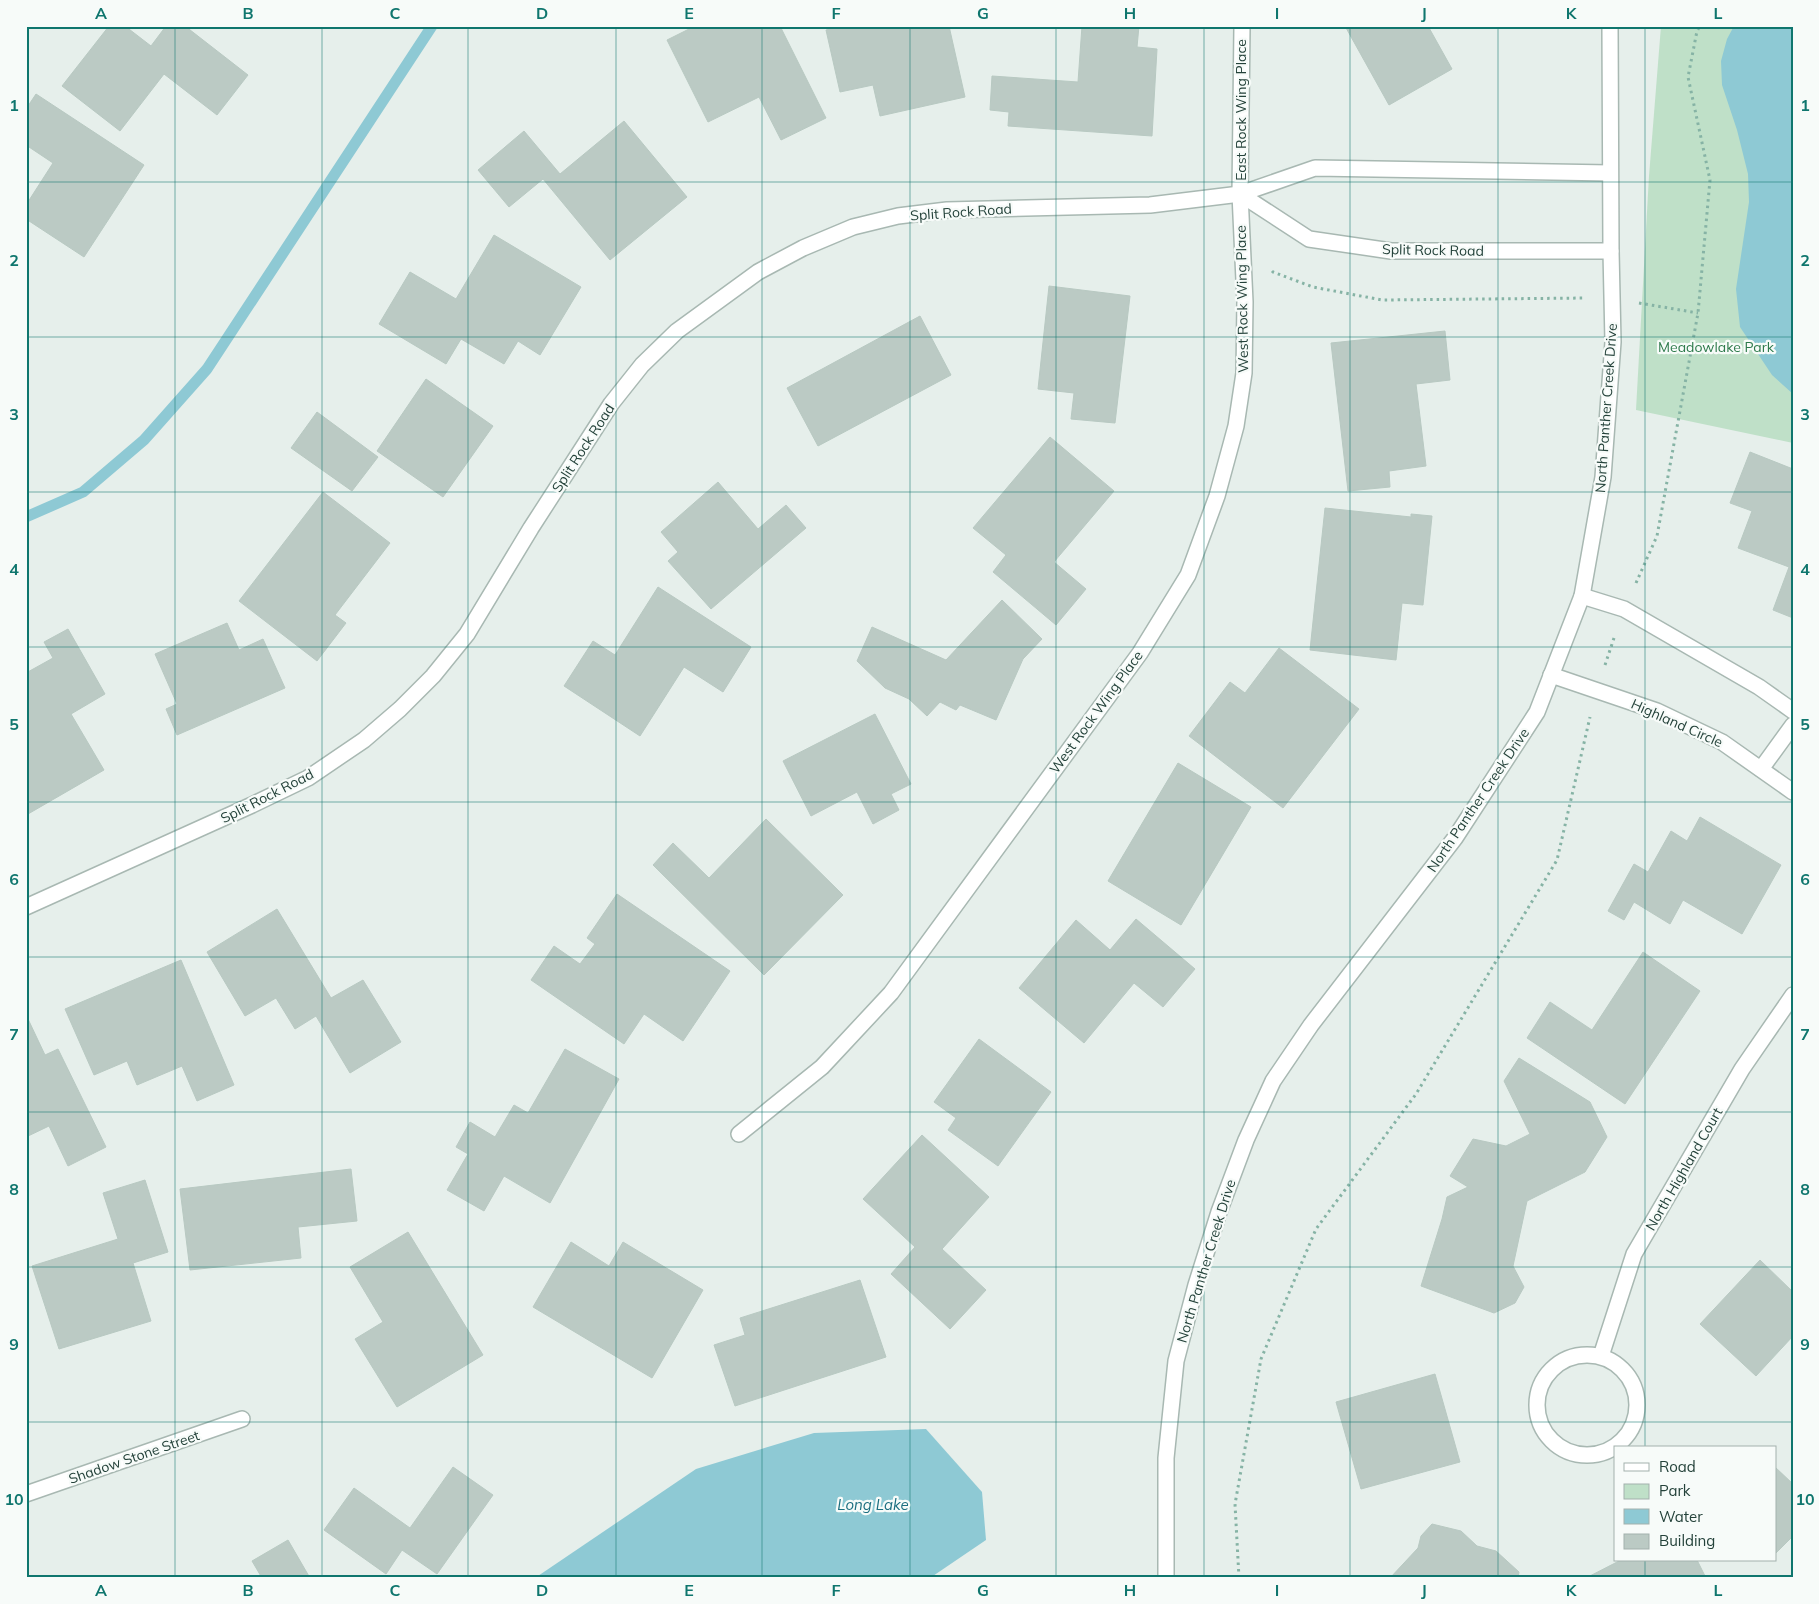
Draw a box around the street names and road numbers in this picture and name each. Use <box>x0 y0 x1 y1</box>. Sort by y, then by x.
street label: East Rock Wing Place <box>1232 39 1250 181</box>
street label: Split Rock Road <box>910 199 1012 225</box>
street label: West Rock Wing Place <box>1232 225 1252 373</box>
street label: Split Rock Road <box>1382 240 1484 260</box>
street label: North Panther Creek Drive <box>1591 323 1621 493</box>
street label: Split Rock Road <box>548 400 618 496</box>
street label: West Rock Wing Place <box>1045 647 1147 777</box>
street label: Highland Circle <box>1628 695 1726 751</box>
street label: North Panther Creek Drive <box>1423 725 1533 875</box>
street label: Split Rock Road <box>217 765 317 827</box>
street label: North Highland Court <box>1641 1104 1727 1234</box>
street label: North Panther Creek Drive <box>1173 1177 1239 1345</box>
street label: Shadow Stone Street <box>66 1426 202 1488</box>

